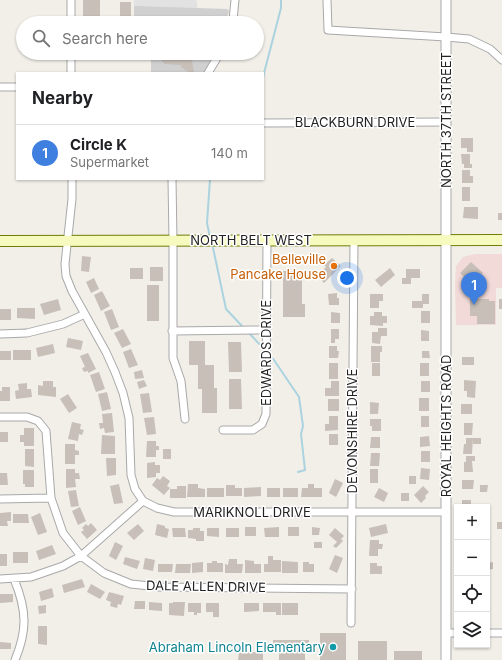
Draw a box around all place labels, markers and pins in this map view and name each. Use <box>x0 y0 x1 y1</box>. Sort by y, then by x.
place label: Belleville Pancake House <box>230 251 326 282</box>
marker: Belleville Pancake House <box>329 261 339 271</box>
pin: 1 <box>461 272 487 305</box>
place label: Abraham Lincoln Elementary <box>149 639 325 655</box>
marker: Abraham Lincoln Elementary <box>328 642 338 652</box>

